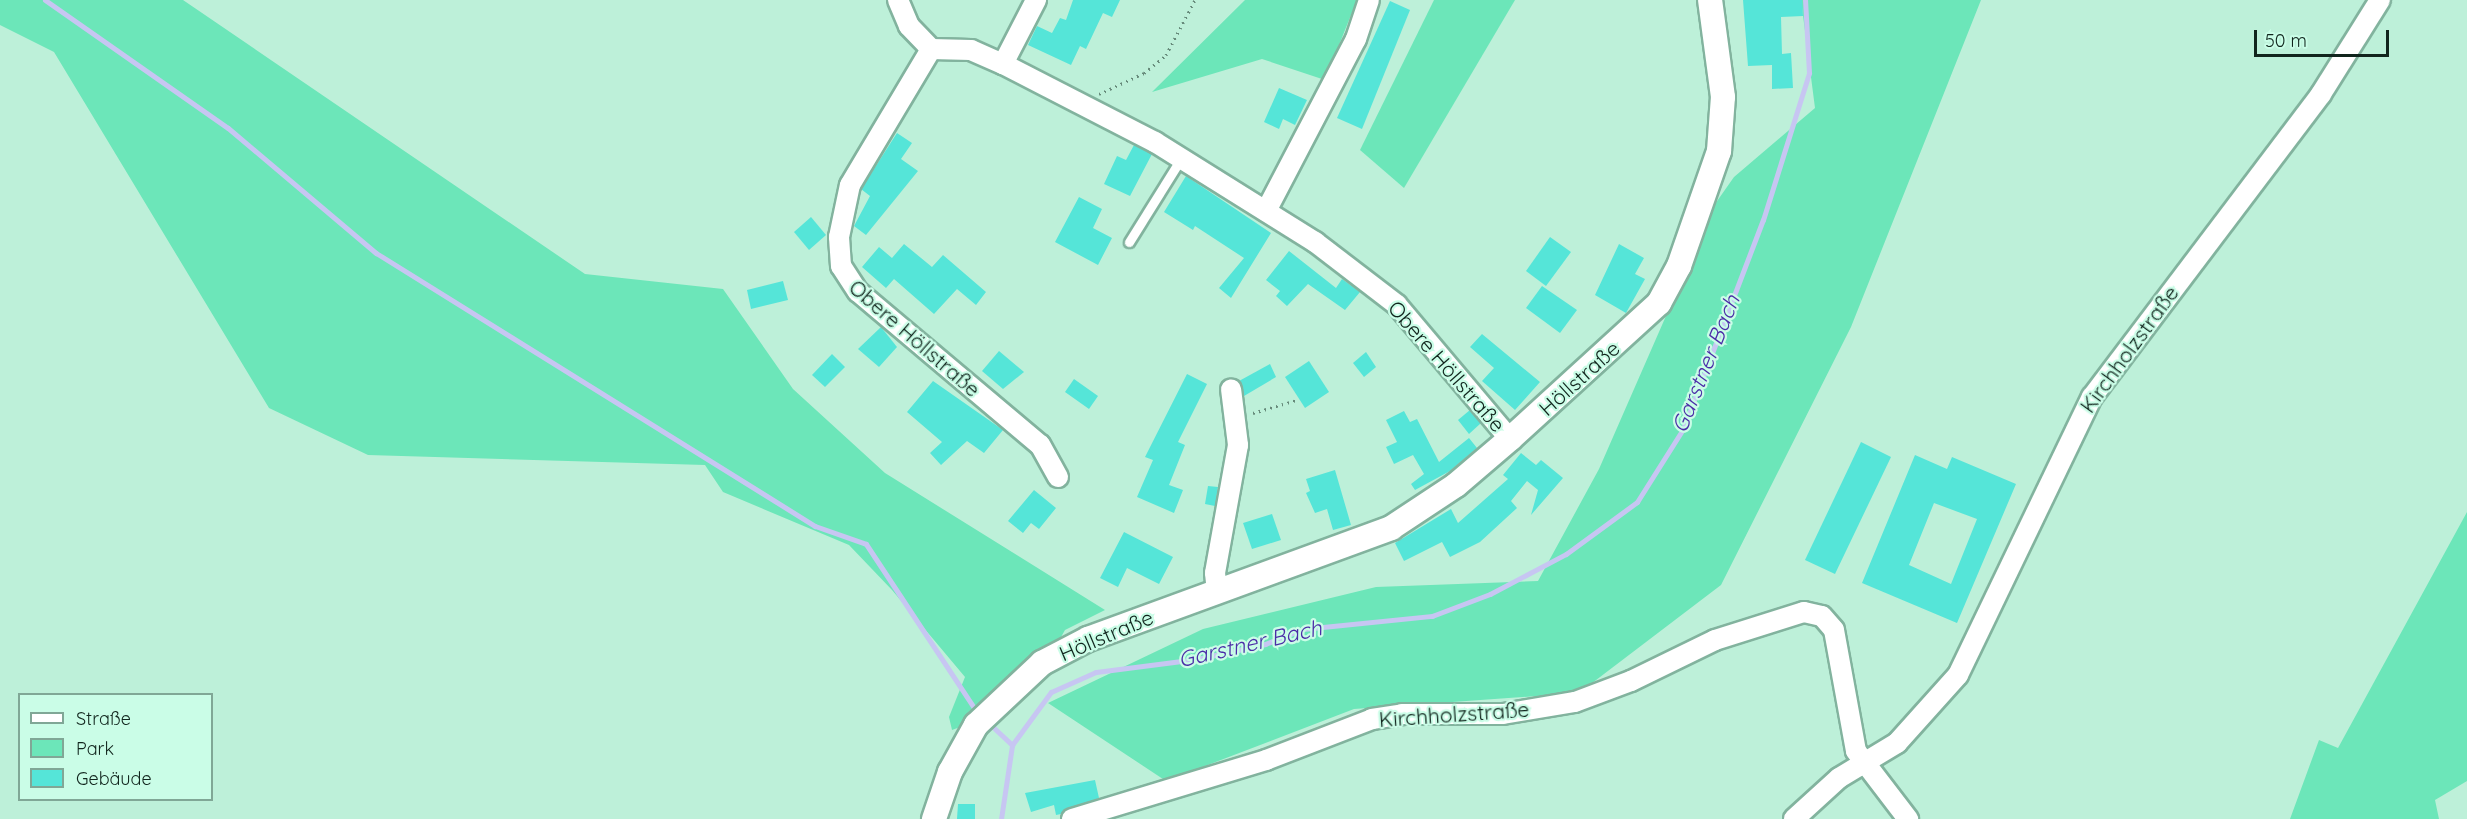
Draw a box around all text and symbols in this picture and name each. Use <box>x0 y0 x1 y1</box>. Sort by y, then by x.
scale bar <box>2257 18 2392 56</box>
text: 50 m <box>2265 29 2307 52</box>
street label: Obere Höllstraße <box>844 274 986 402</box>
street label: Kirchholzstraße <box>2075 281 2183 417</box>
water label: Garstner Bach <box>1666 291 1746 437</box>
street label: Obere Höllstraße <box>1383 295 1511 437</box>
street label: Höllstraße <box>1534 335 1624 421</box>
street label: Höllstraße <box>1055 604 1157 666</box>
water label: Garstner Bach <box>1176 615 1324 673</box>
legend <box>18 693 213 801</box>
street label: Kirchholzstraße <box>1378 696 1530 732</box>
text: Straße <box>76 707 131 730</box>
text: Park <box>76 737 114 760</box>
text: Gebäude <box>76 767 152 790</box>

